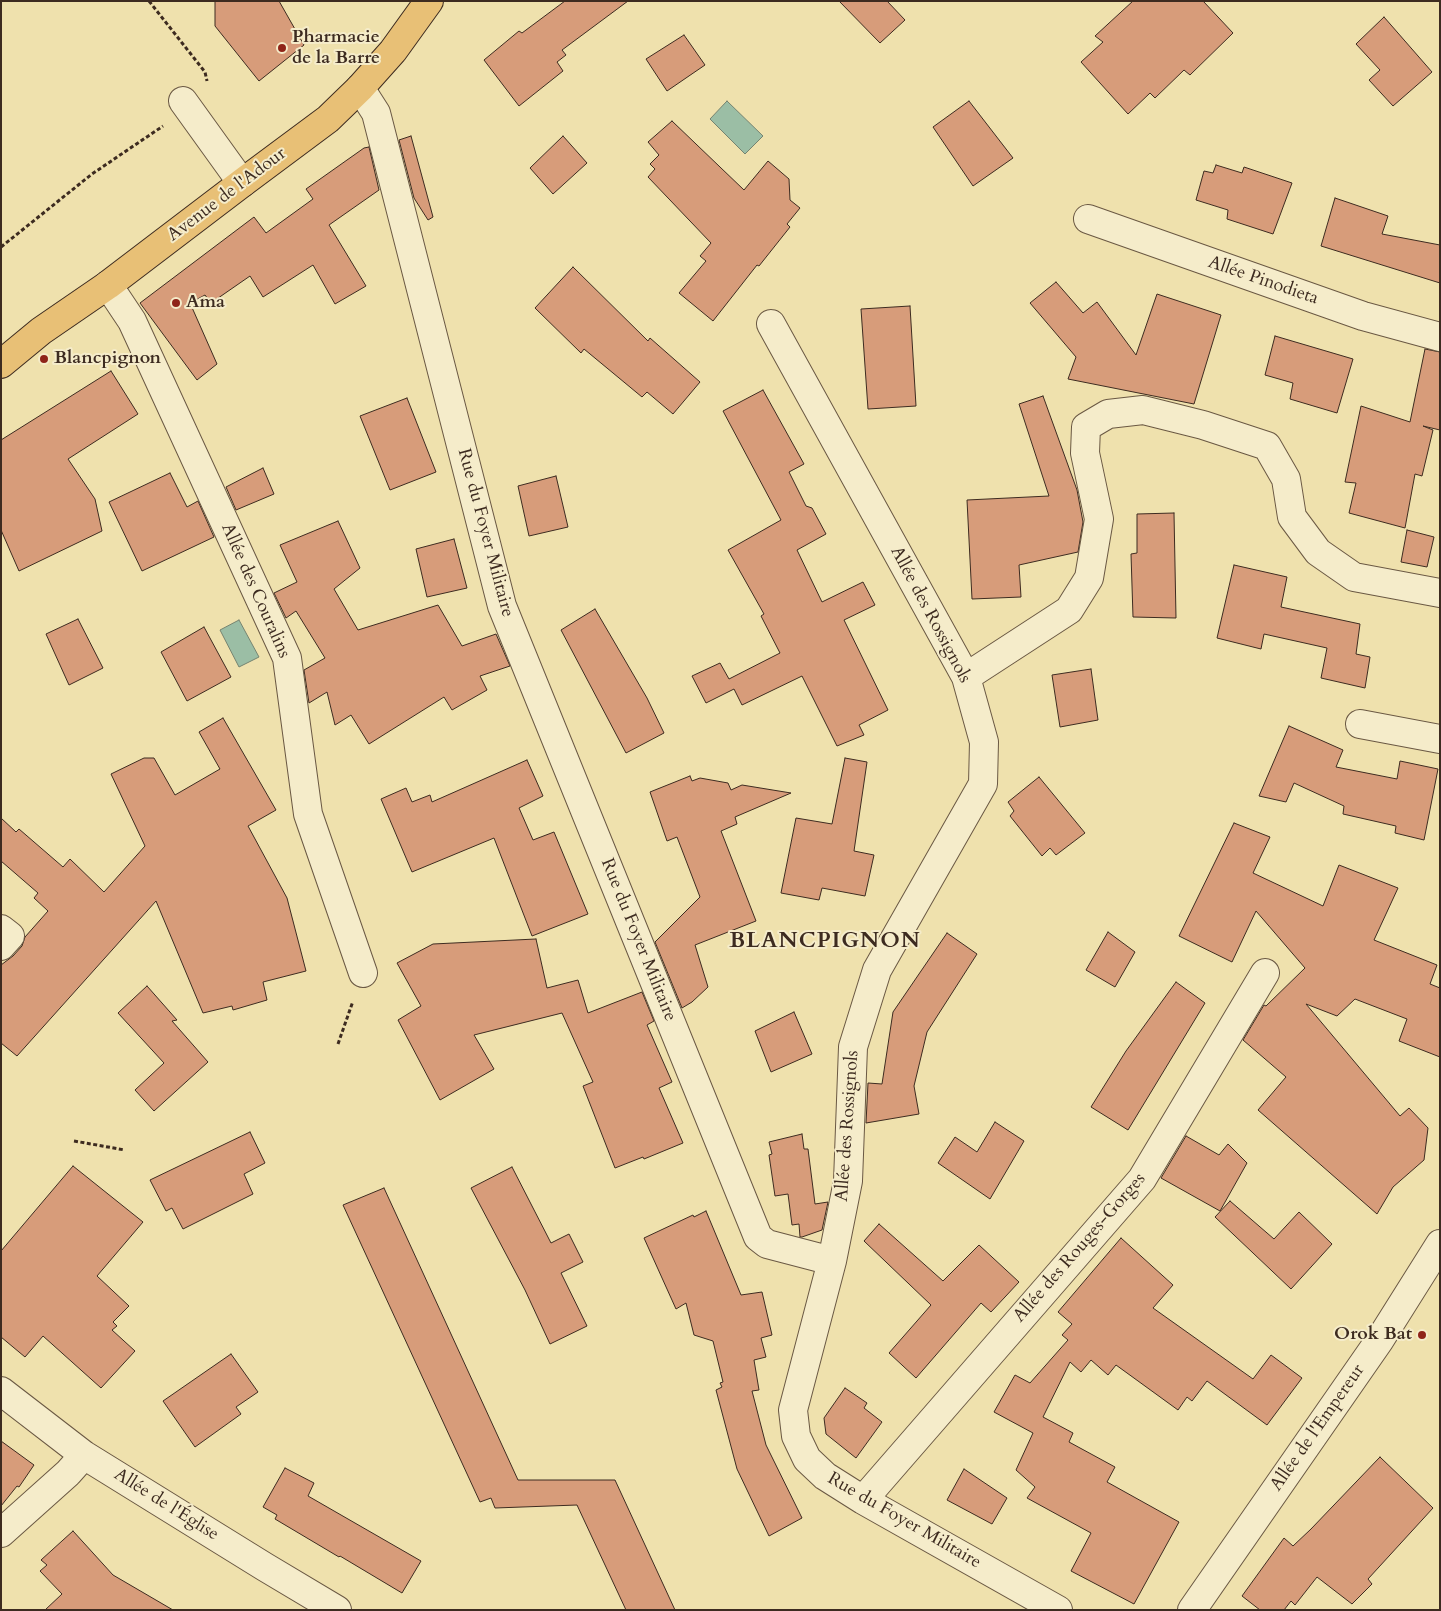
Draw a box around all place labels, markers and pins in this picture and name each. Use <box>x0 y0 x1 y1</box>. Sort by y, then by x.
place label: Pharmacie de la Barre <box>292 27 380 70</box>
marker: Pharmacie de la Barre <box>276 42 288 54</box>
place label: Ama <box>186 292 225 314</box>
marker: Ama <box>170 297 182 309</box>
place label: Blancpignon <box>54 348 161 370</box>
marker: Blancpignon <box>38 353 50 365</box>
place label: Orok Bat <box>1334 1324 1412 1346</box>
marker: Orok Bat <box>1416 1329 1428 1341</box>

